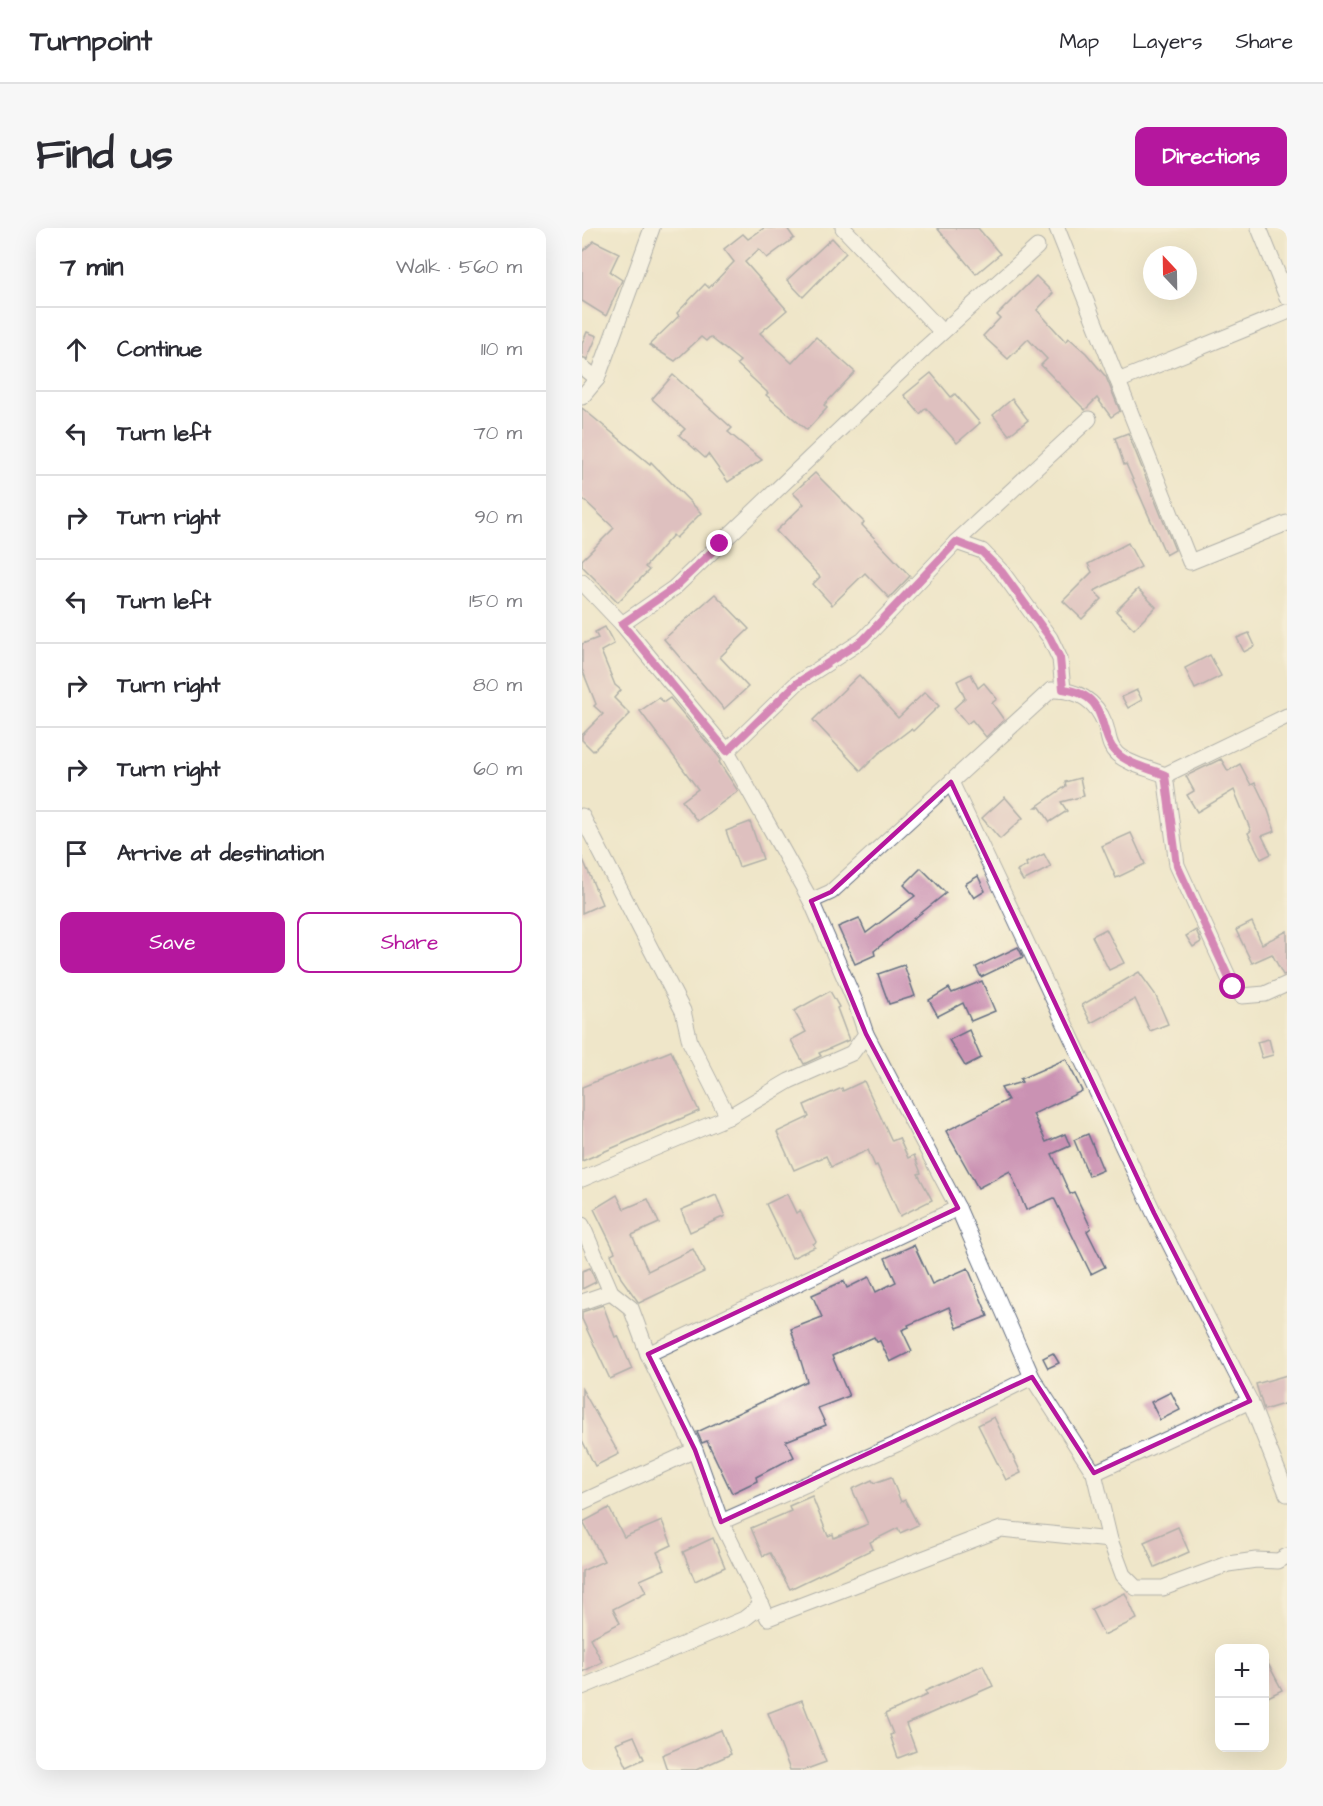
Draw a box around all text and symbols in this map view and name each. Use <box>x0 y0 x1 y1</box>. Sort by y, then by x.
text: Turnpoint <box>30 22 152 61</box>
text: Map <box>1059 27 1099 56</box>
text: Layers <box>1132 27 1202 56</box>
text: Share <box>1235 27 1293 56</box>
text: Find us <box>36 127 173 185</box>
button: Directions <box>1135 127 1287 186</box>
north arrow <box>1143 246 1197 300</box>
text: 7 min <box>60 249 124 285</box>
text: Walk · 560 m <box>396 253 522 281</box>
icon: ahead <box>60 333 93 366</box>
text: Continue <box>117 334 202 365</box>
text: 110 m <box>481 335 522 363</box>
icon: left <box>60 417 93 450</box>
text: Turn left <box>117 418 211 449</box>
text: 70 m <box>474 419 522 447</box>
icon: right <box>60 501 93 534</box>
text: Turn right <box>117 502 220 533</box>
text: 90 m <box>474 503 522 531</box>
route end <box>706 530 732 556</box>
icon: left <box>60 585 93 618</box>
text: Turn left <box>117 586 211 617</box>
text: 150 m <box>469 587 522 615</box>
icon: right <box>60 669 93 702</box>
text: Turn right <box>117 670 220 701</box>
text: 80 m <box>473 671 522 699</box>
icon: right <box>60 753 93 786</box>
text: Turn right <box>117 754 220 785</box>
text: 60 m <box>473 755 522 783</box>
icon: arrive <box>60 837 93 870</box>
text: Arrive at destination <box>117 838 324 869</box>
button: Save <box>60 912 285 973</box>
button: Share <box>297 912 522 973</box>
route start <box>1219 973 1245 999</box>
map controls <box>1215 1644 1269 1752</box>
button: + <box>1215 1644 1269 1698</box>
button: − <box>1215 1698 1269 1752</box>

